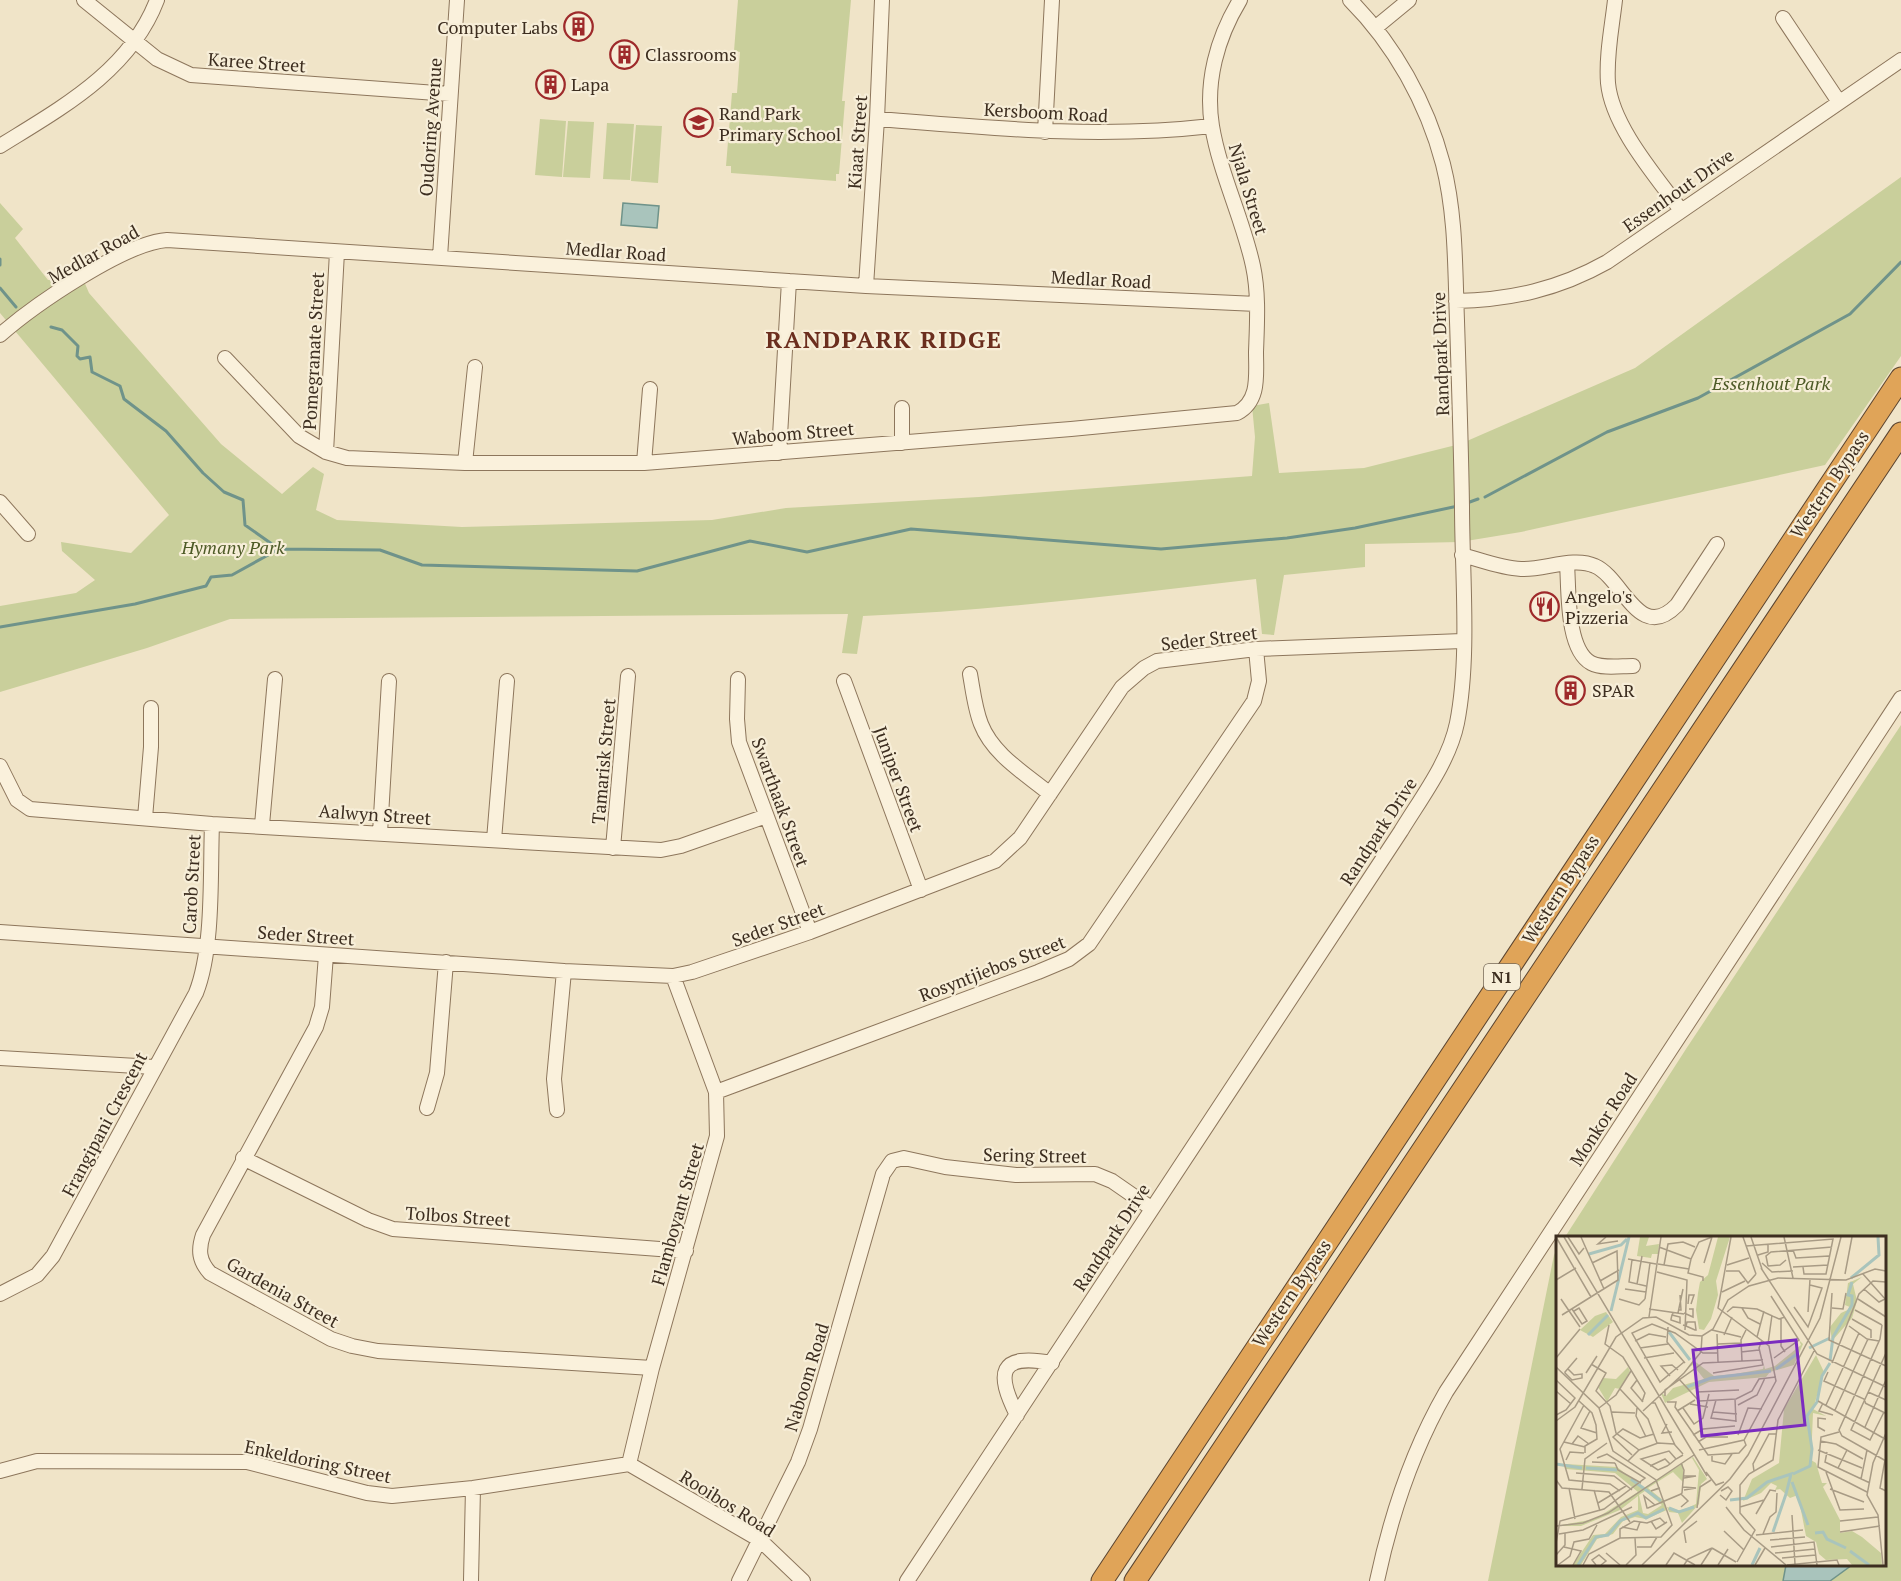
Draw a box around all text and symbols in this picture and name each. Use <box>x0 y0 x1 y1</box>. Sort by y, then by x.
building icon: Computer Labs <box>563 11 595 43</box>
place label: Computer Labs <box>437 15 558 39</box>
building icon: Classrooms <box>608 38 640 70</box>
place label: Classrooms <box>645 42 737 66</box>
street label: Karee Street <box>207 47 307 77</box>
street label: Oudoring Avenue <box>413 57 447 197</box>
building icon: Lapa <box>534 68 566 100</box>
place label: Lapa <box>571 72 609 96</box>
street label: Kiaat Street <box>842 94 872 190</box>
street label: Kersboom Road <box>983 97 1109 127</box>
place label: Rand Park Primary School <box>719 101 841 146</box>
school or university icon: Rand Park Primary School <box>682 107 714 139</box>
street label: Njala Street <box>1224 140 1274 238</box>
street label: Essenhout Drive <box>1618 143 1738 237</box>
street label: Medlar Road <box>43 219 143 289</box>
street label: Medlar Road <box>565 236 667 266</box>
street label: Medlar Road <box>1050 264 1152 294</box>
street label: Pomegranate Street <box>297 271 329 431</box>
street label: Randpark Drive <box>1426 292 1454 416</box>
district label: RANDPARK RIDGE <box>766 323 1002 355</box>
park label: Essenhout Park <box>1711 371 1830 395</box>
street label: Waboom Street <box>731 416 855 450</box>
street label: Western Bypass <box>1784 425 1874 543</box>
park label: Hymany Park <box>180 535 285 559</box>
place label: Angelo's Pizzeria <box>1565 584 1632 629</box>
restaurant icon: Angelo's Pizzeria <box>1528 590 1560 622</box>
street label: Seder Street <box>1159 620 1259 656</box>
building icon: SPAR <box>1555 674 1587 706</box>
place label: SPAR <box>1592 678 1635 702</box>
street label: Tamarisk Street <box>586 697 620 825</box>
street label: Juniper Street <box>869 723 929 836</box>
street label: Swarthaak Street <box>746 734 816 870</box>
street label: Randpark Drive <box>1334 772 1422 890</box>
street label: Aalwyn Street <box>318 798 432 830</box>
street label: Western Bypass <box>1516 830 1604 948</box>
street label: Carob Street <box>176 833 206 934</box>
street label: Seder Street <box>728 896 828 952</box>
street label: Seder Street <box>257 920 356 950</box>
street label: Rosyntjiebos Street <box>915 929 1069 1007</box>
road number: N1 <box>1484 964 1520 990</box>
street label: Frangipani Crescent <box>56 1047 153 1201</box>
street label: Monkor Road <box>1564 1068 1642 1170</box>
street label: Flamboyant Street <box>645 1140 709 1288</box>
street label: Sering Street <box>983 1142 1087 1168</box>
street label: Randpark Drive <box>1067 1178 1155 1296</box>
street label: Tolbos Street <box>405 1200 512 1232</box>
street label: Western Bypass <box>1246 1234 1336 1352</box>
inset map <box>1556 1236 1886 1566</box>
street label: Gardenia Street <box>223 1251 344 1333</box>
street label: Naboom Road <box>778 1320 834 1434</box>
street label: Enkeldoring Street <box>242 1434 394 1488</box>
street label: Rooibos Road <box>676 1464 780 1542</box>

